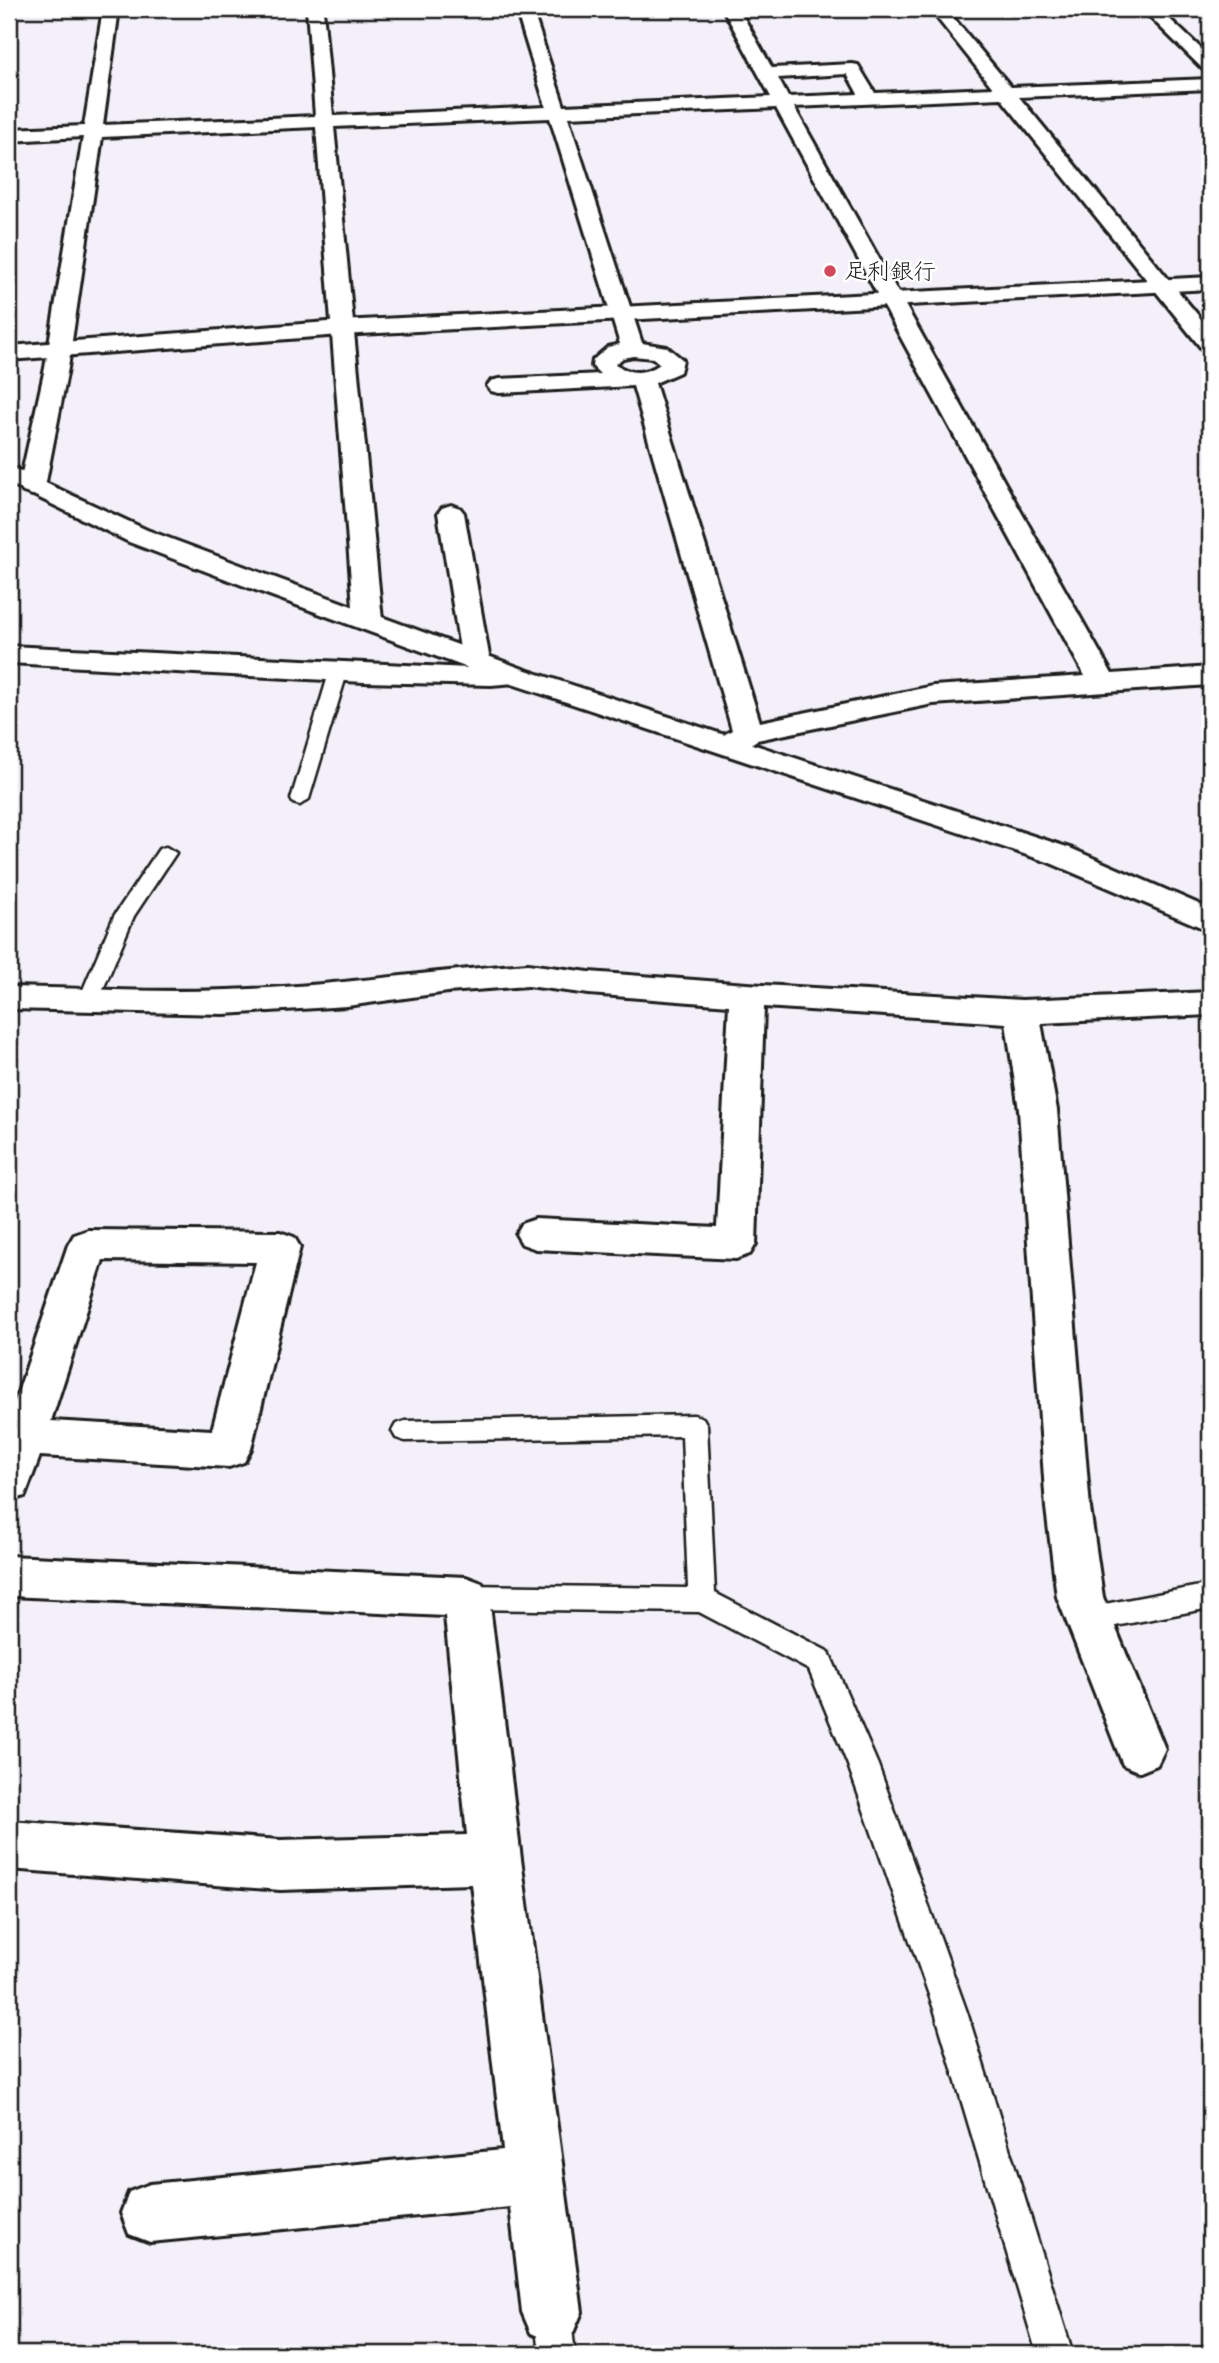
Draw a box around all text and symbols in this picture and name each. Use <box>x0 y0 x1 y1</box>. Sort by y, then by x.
place label: 足利銀行 <box>844 257 936 286</box>
marker: 足利銀行 <box>822 263 838 279</box>

